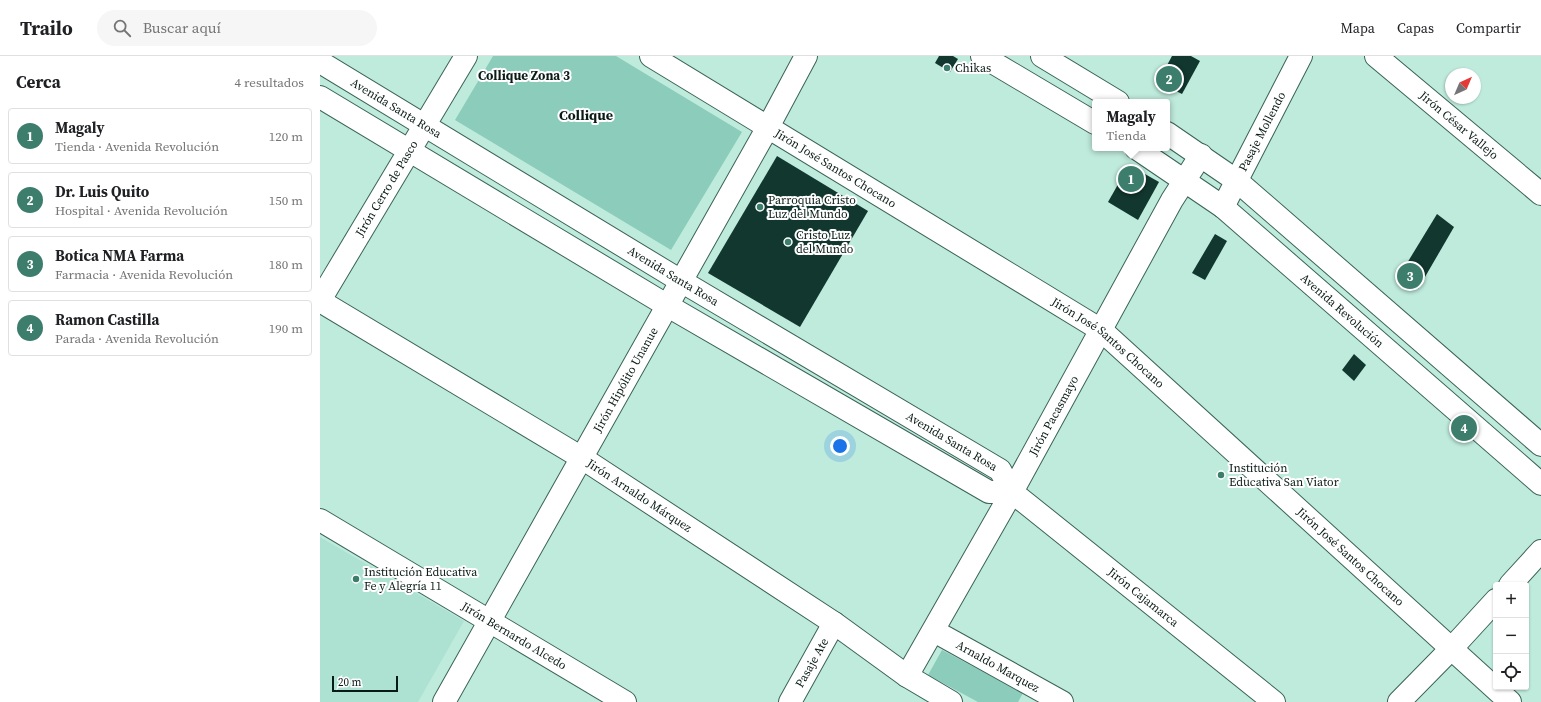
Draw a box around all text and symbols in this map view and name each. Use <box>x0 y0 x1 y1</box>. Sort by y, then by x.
search box <box>97 10 377 46</box>
text: Trailo <box>20 15 73 41</box>
icon: search <box>111 17 133 39</box>
text: Buscar aquí <box>143 17 221 38</box>
text: Mapa <box>1340 18 1375 38</box>
text: Capas <box>1397 18 1434 38</box>
text: Compartir <box>1456 18 1521 38</box>
place label: Chikas <box>955 60 991 76</box>
marker: Chikas <box>942 63 952 73</box>
pin: 2 <box>1156 64 1182 94</box>
district label: Collique Zona 3 <box>478 67 570 84</box>
north arrow <box>1445 68 1481 104</box>
text: Cerca <box>16 70 61 94</box>
text: 4 resultados <box>234 74 304 91</box>
street label: Avenida Santa Rosa <box>348 74 445 142</box>
street label: Jirón César Vallejo <box>1415 87 1502 163</box>
street label: Pasaje Mollendo <box>1235 88 1289 174</box>
popup <box>1092 99 1170 151</box>
district label: Collique <box>559 105 613 125</box>
text: Magaly <box>1106 106 1156 127</box>
text: Magaly <box>55 117 105 138</box>
street label: Jirón José Santos Chocano <box>771 125 900 212</box>
text: Tienda <box>1106 127 1146 144</box>
text: 1 <box>26 128 34 145</box>
text: 120 m <box>269 128 303 145</box>
street label: Jirón Cerro de Pasco <box>351 137 422 240</box>
text: Tienda · Avenida Revolución <box>55 138 219 155</box>
pin: 1 <box>1118 164 1144 194</box>
text: Dr. Luis Quito <box>55 181 149 202</box>
text: 2 <box>26 192 34 209</box>
text: 150 m <box>269 192 303 209</box>
place label: Parroquia Cristo Luz del Mundo <box>768 192 856 222</box>
text: Hospital · Avenida Revolución <box>55 202 228 219</box>
marker: Parroquia Cristo Luz del Mundo <box>755 202 765 212</box>
place label: Cristo Luz del Mundo <box>796 227 854 257</box>
marker: Cristo Luz del Mundo <box>783 237 793 247</box>
street label: Avenida Santa Rosa <box>625 243 722 310</box>
text: Botica NMA Farma <box>55 245 184 266</box>
text: 3 <box>26 256 34 273</box>
text: 180 m <box>269 256 303 273</box>
pin: 3 <box>1397 261 1423 291</box>
text: Farmacia · Avenida Revolución <box>55 266 233 283</box>
street label: Avenida Revolución <box>1297 270 1387 351</box>
street label: Jirón José Santos Chocano <box>1048 293 1168 392</box>
text: Ramon Castilla <box>55 309 159 330</box>
text: 4 <box>26 320 34 337</box>
text: 190 m <box>269 320 303 337</box>
street label: Jirón Hipólito Unanue <box>589 324 662 436</box>
text: Parada · Avenida Revolución <box>55 330 219 347</box>
street label: Jirón Pacasmayo <box>1025 372 1082 460</box>
street label: Avenida Santa Rosa <box>903 408 1001 475</box>
pin: 4 <box>1451 413 1477 443</box>
your location <box>830 436 850 456</box>
street label: Jirón Arnaldo Márquez <box>583 455 695 536</box>
place label: Institución Educativa San Viator <box>1229 460 1339 490</box>
marker: Institución Educativa San Viator <box>1216 470 1226 480</box>
street label: Jirón José Santos Chocano <box>1293 503 1408 610</box>
street label: Jirón Cajamarca <box>1104 563 1183 631</box>
place label: Institución Educativa Fe y Alegría 11 <box>364 564 478 594</box>
marker: Institución Educativa Fe y Alegría 11 <box>351 574 361 584</box>
map controls <box>1493 582 1529 690</box>
button: + <box>1493 582 1529 618</box>
street label: Jirón Bernardo Alcedo <box>458 598 570 674</box>
button: − <box>1493 618 1529 654</box>
street label: Pasaje Ate <box>792 635 832 690</box>
street label: Arnaldo Marquez <box>953 637 1043 696</box>
button: locate <box>1493 654 1529 690</box>
scale bar <box>332 674 398 693</box>
text: 20 m <box>338 675 361 690</box>

